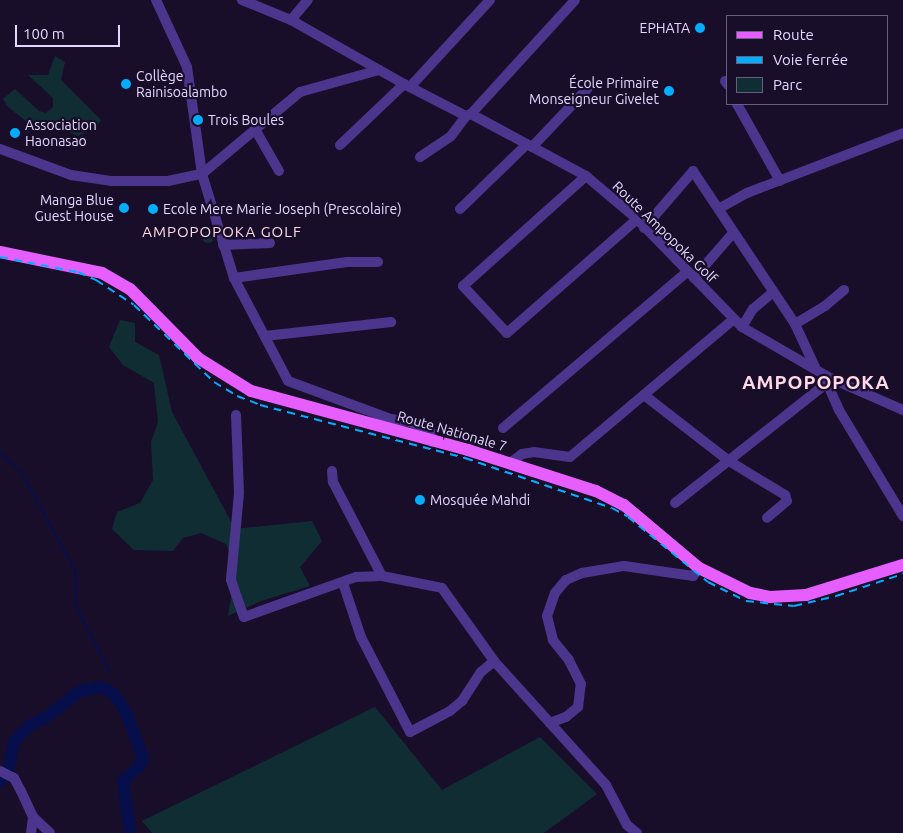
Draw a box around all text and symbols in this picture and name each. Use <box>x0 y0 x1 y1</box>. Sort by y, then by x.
scale bar <box>18 15 122 47</box>
legend <box>726 15 888 105</box>
place label: EPHATA <box>640 20 690 36</box>
marker: EPHATA <box>694 22 706 34</box>
text: 100 m <box>23 25 65 42</box>
text: Route <box>773 26 814 43</box>
text: Voie ferrée <box>773 51 848 68</box>
place label: Collège Rainisoalambo <box>136 68 228 100</box>
place label: École Primaire Monseigneur Givelet <box>529 75 659 108</box>
text: Parc <box>773 76 802 93</box>
marker: Collège Rainisoalambo <box>120 78 132 90</box>
marker: École Primaire Monseigneur Givelet <box>663 85 675 97</box>
place label: Trois Boules <box>208 112 284 128</box>
marker: Trois Boules <box>192 114 204 126</box>
place label: Association Haonasao <box>25 117 97 150</box>
marker: Association Haonasao <box>9 127 21 139</box>
street label: Route Ampopoka Golf <box>609 178 721 286</box>
place label: Manga Blue Guest House <box>34 192 114 224</box>
place label: Ecole Mere Marie Joseph (Prescolaire) <box>163 201 402 217</box>
marker: Manga Blue Guest House <box>118 202 130 214</box>
marker: Ecole Mere Marie Joseph (Prescolaire) <box>147 203 159 215</box>
district label: AMPOPOPOKA GOLF <box>140 223 304 241</box>
district label: AMPOPOPOKA <box>741 372 891 394</box>
street label: Route Nationale 7 <box>395 407 509 455</box>
place label: Mosquée Mahdi <box>430 492 530 508</box>
marker: Mosquée Mahdi <box>414 494 426 506</box>

